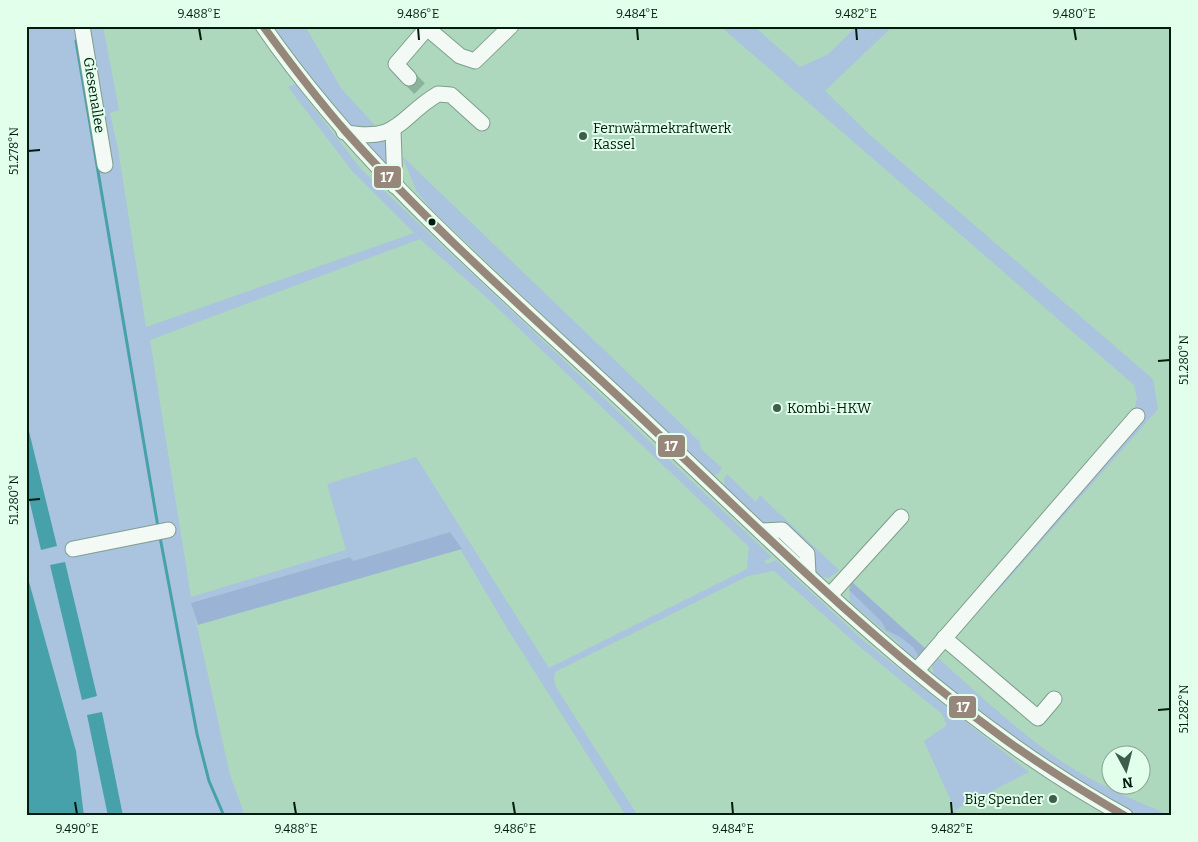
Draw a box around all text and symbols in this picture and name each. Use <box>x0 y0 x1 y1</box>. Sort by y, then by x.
text: 9.488°E <box>178 7 220 21</box>
text: 9.486°E <box>397 7 439 21</box>
text: 9.484°E <box>616 7 658 21</box>
text: 9.482°E <box>835 7 877 21</box>
text: 9.480°E <box>1052 7 1096 21</box>
street label: Giesenallee <box>80 56 108 134</box>
place label: Fernwärmekraftwerk Kassel <box>593 120 732 153</box>
text: 51.278°N <box>7 126 21 175</box>
marker: Fernwärmekraftwerk Kassel <box>577 130 589 142</box>
line badge: 17 <box>373 165 402 189</box>
text: 17 <box>380 169 394 186</box>
unlabelled marker <box>427 217 437 227</box>
text: 51.280°N <box>1177 335 1191 385</box>
place label: Kombi-HKW <box>787 400 872 417</box>
marker: Kombi-HKW <box>771 402 783 414</box>
line badge: 17 <box>657 434 686 458</box>
text: 17 <box>664 438 678 455</box>
text: 51.280°N <box>7 475 21 525</box>
text: 51.282°N <box>1177 684 1191 733</box>
line badge: 17 <box>948 695 977 719</box>
text: 17 <box>956 699 970 716</box>
north arrow <box>1100 744 1150 794</box>
text: N <box>1121 773 1134 792</box>
place label: Big Spender <box>964 791 1043 808</box>
marker: Big Spender <box>1047 793 1059 805</box>
text: 9.490°E <box>56 822 98 836</box>
text: 9.488°E <box>275 822 317 836</box>
text: 9.486°E <box>494 822 536 836</box>
text: 9.484°E <box>712 822 754 836</box>
text: 9.482°E <box>931 822 973 836</box>

